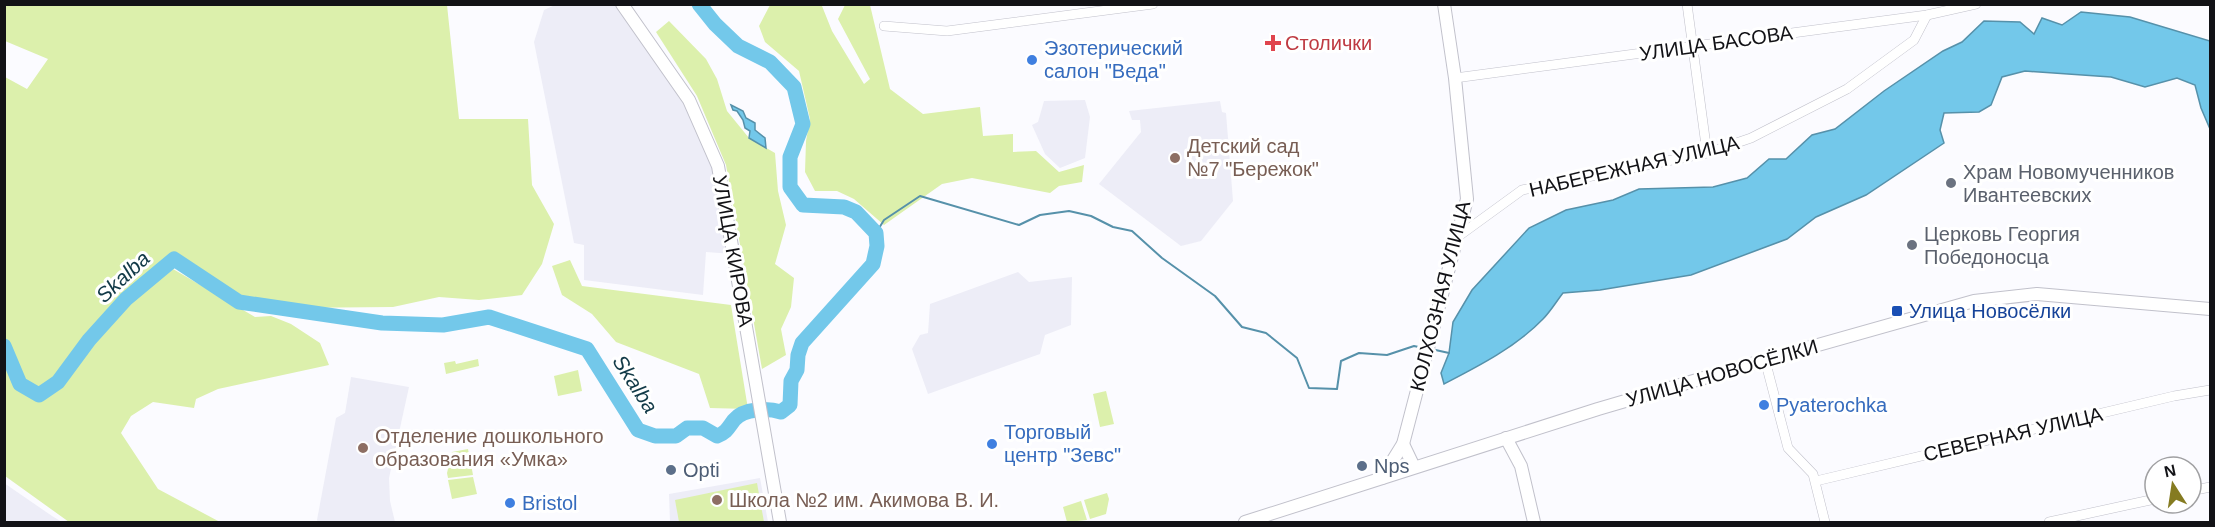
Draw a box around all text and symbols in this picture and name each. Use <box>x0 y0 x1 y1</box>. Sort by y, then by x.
street label: УЛИЦА БАСОВА <box>1638 21 1795 65</box>
place label: Столички <box>1285 32 1372 54</box>
marker: Столички <box>1266 36 1280 50</box>
place label: Эзотерический салон "Веда" <box>1044 37 1183 82</box>
marker: Эзотерический салон "Веда" <box>1025 53 1039 67</box>
street label: НАБЕРЕЖНАЯ УЛИЦА <box>1527 131 1742 201</box>
place label: Детский сад №7 "Бережок" <box>1187 135 1319 180</box>
marker: Детский сад №7 "Бережок" <box>1168 151 1182 165</box>
place label: Храм Новомученников Ивантеевских <box>1963 161 2174 206</box>
street label: УЛИЦА КИРОВА <box>709 173 757 329</box>
marker: Храм Новомученников Ивантеевских <box>1944 176 1958 190</box>
street label: КОЛХОЗНАЯ УЛИЦА <box>1406 198 1474 394</box>
place label: Церковь Георгия Победоносца <box>1924 223 2080 268</box>
marker: Церковь Георгия Победоносца <box>1905 238 1919 252</box>
water label: Skalba <box>91 246 154 307</box>
place label: Улица Новосёлки <box>1909 300 2071 322</box>
marker: Улица Новосёлки <box>1890 304 1904 318</box>
street label: УЛИЦА НОВОСЁЛКИ <box>1624 335 1820 411</box>
water label: Skalba <box>608 351 663 417</box>
place label: Pyaterochka <box>1776 394 1888 416</box>
marker: Pyaterochka <box>1757 398 1771 412</box>
street label: СЕВЕРНАЯ УЛИЦА <box>1921 403 2105 465</box>
place label: Торговый центр "Зевс" <box>1004 421 1121 466</box>
place label: Отделение дошкольного образования «Умка» <box>375 425 604 470</box>
marker: Торговый центр "Зевс" <box>985 437 999 451</box>
marker: Отделение дошкольного образования «Умка» <box>356 441 370 455</box>
place label: Nps <box>1374 455 1410 477</box>
north arrow <box>2143 455 2203 515</box>
place label: Opti <box>683 459 720 481</box>
marker: Nps <box>1355 459 1369 473</box>
text: N <box>2163 461 2177 480</box>
marker: Opti <box>664 463 678 477</box>
place label: Школа №2 им. Акимова В. И. <box>729 489 999 511</box>
place label: Bristol <box>522 492 578 514</box>
marker: Школа №2 им. Акимова В. И. <box>710 493 724 507</box>
marker: Bristol <box>503 496 517 510</box>

